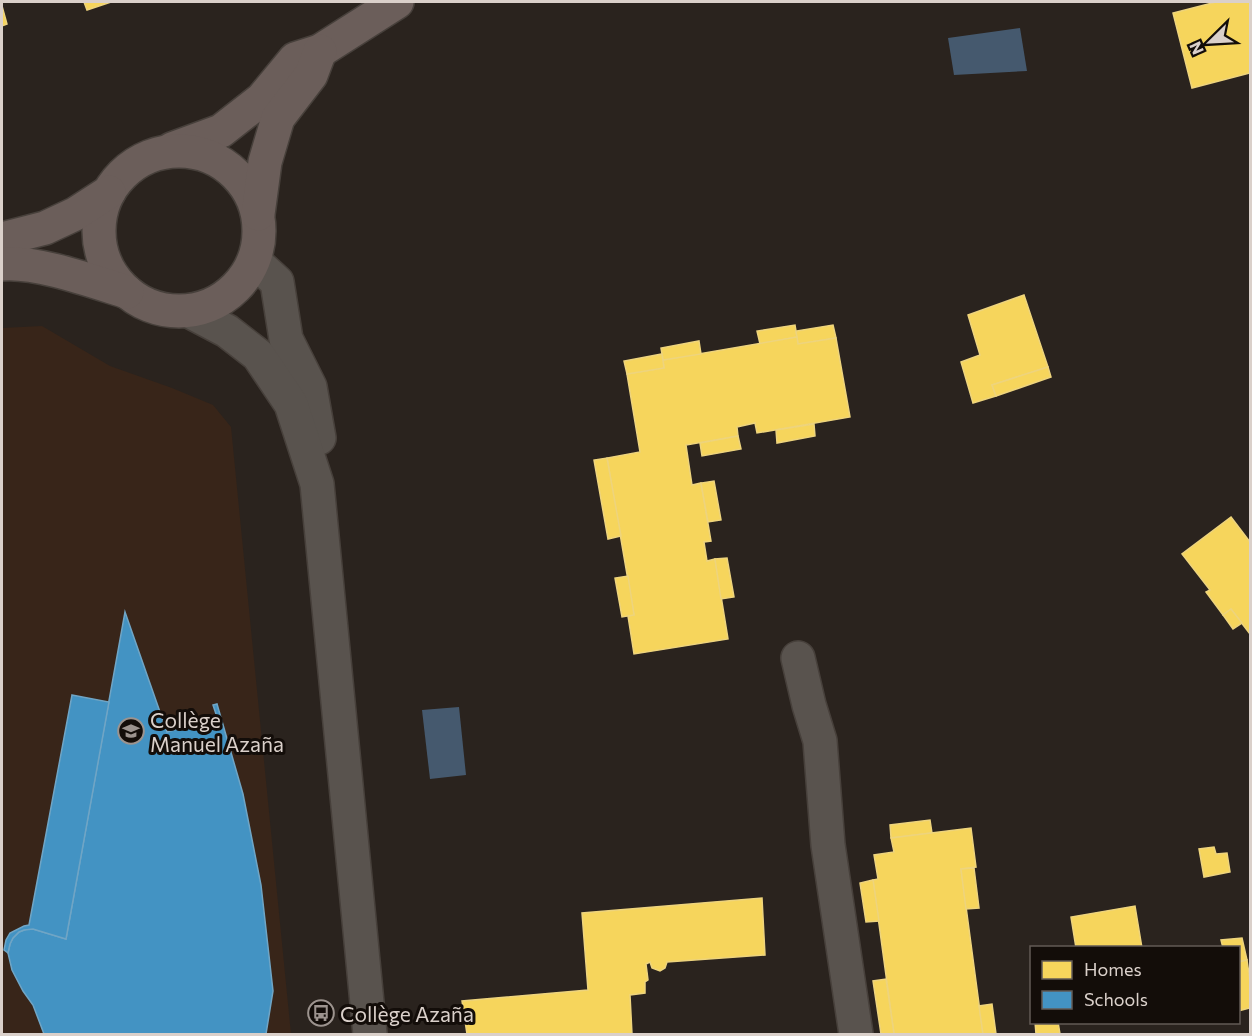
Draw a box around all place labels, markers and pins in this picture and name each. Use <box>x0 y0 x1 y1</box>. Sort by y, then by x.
place label: Collège Manuel Azaña <box>150 707 284 756</box>
school or university icon: Collège Manuel Azaña <box>116 716 146 746</box>
bus stop icon: Collège Azaña <box>306 998 336 1028</box>
place label: Collège Azaña <box>340 1001 474 1026</box>

